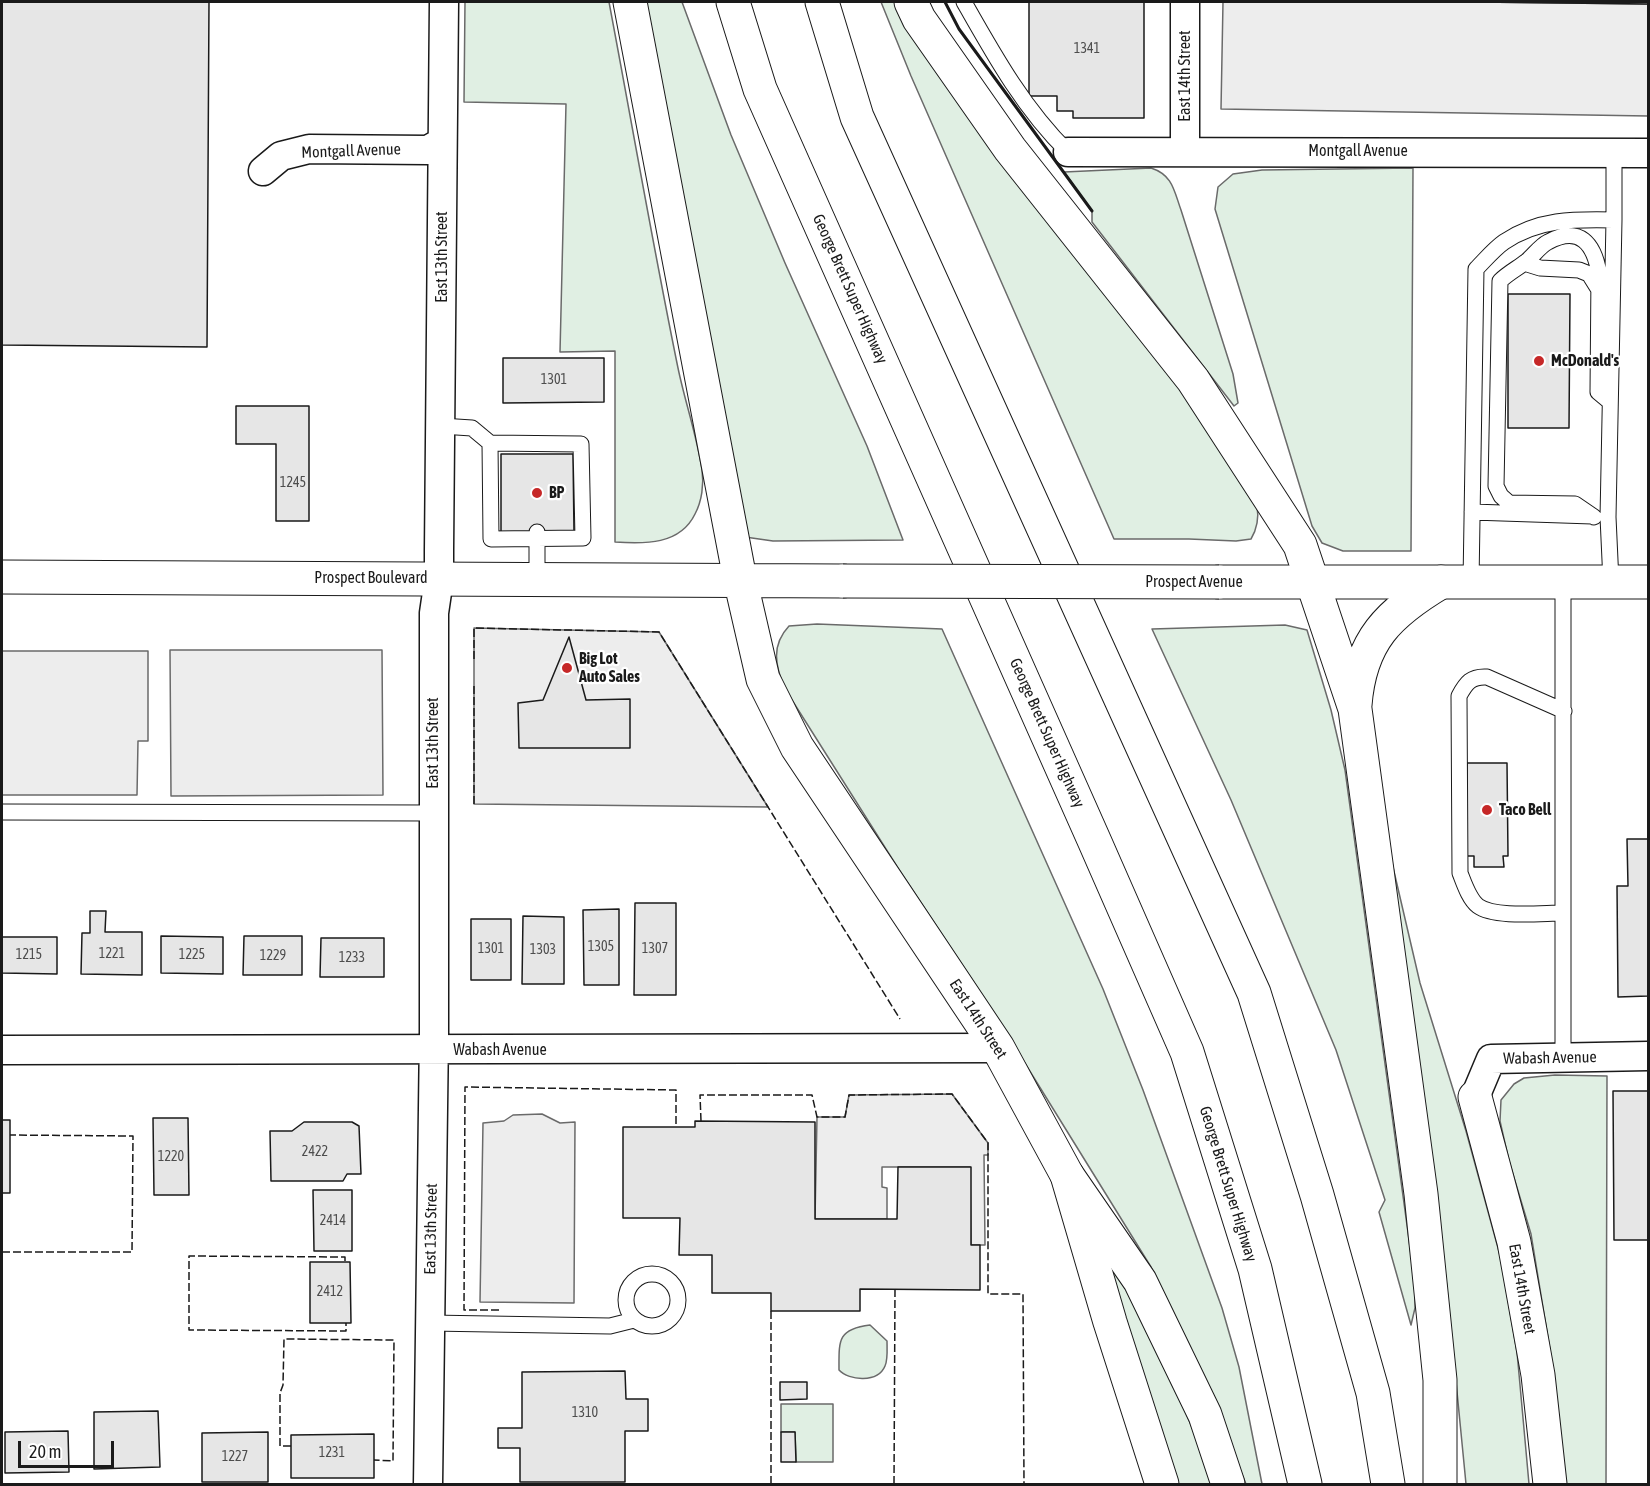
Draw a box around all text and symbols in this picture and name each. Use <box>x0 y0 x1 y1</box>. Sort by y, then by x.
street label: East 14th Street <box>1175 30 1195 122</box>
house number: 1341 <box>1074 41 1100 57</box>
street label: Montgall Avenue <box>301 140 401 162</box>
street label: Montgall Avenue <box>1308 141 1408 161</box>
street label: East 13th Street <box>432 211 452 303</box>
street label: George Brett Super Highway <box>808 211 892 367</box>
place label: McDonald's <box>1551 351 1619 371</box>
marker: McDonald's <box>1532 354 1546 368</box>
house number: 1301 <box>541 372 567 388</box>
house number: 1245 <box>280 475 306 491</box>
place label: BP <box>549 483 564 503</box>
marker: BP <box>530 486 544 500</box>
street label: Prospect Boulevard <box>314 568 428 588</box>
street label: Prospect Avenue <box>1145 572 1243 592</box>
place label: Big Lot Auto Sales <box>579 649 640 687</box>
street label: George Brett Super Highway <box>1005 655 1089 811</box>
marker: Big Lot Auto Sales <box>560 661 574 675</box>
street label: East 13th Street <box>423 697 443 789</box>
place label: Taco Bell <box>1499 800 1551 820</box>
marker: Taco Bell <box>1480 803 1494 817</box>
house number: 1305 <box>588 939 614 955</box>
house number: 1301 <box>478 941 504 957</box>
house number: 1307 <box>642 941 668 957</box>
house number: 1303 <box>530 942 556 958</box>
house number: 1221 <box>99 946 125 962</box>
house number: 1215 <box>16 947 42 963</box>
house number: 1225 <box>179 947 205 963</box>
house number: 1229 <box>260 948 286 964</box>
house number: 1233 <box>339 950 365 966</box>
street label: East 14th Street <box>945 975 1011 1063</box>
street label: Wabash Avenue <box>453 1040 547 1060</box>
street label: Wabash Avenue <box>1503 1048 1597 1068</box>
street label: George Brett Super Highway <box>1195 1104 1261 1264</box>
house number: 2422 <box>302 1144 328 1160</box>
house number: 1220 <box>158 1149 184 1165</box>
street label: East 13th Street <box>421 1183 441 1275</box>
house number: 2414 <box>320 1213 346 1229</box>
street label: East 14th Street <box>1505 1242 1539 1336</box>
house number: 2412 <box>317 1284 343 1300</box>
house number: 1310 <box>572 1405 598 1421</box>
scale bar <box>21 1429 117 1467</box>
text: 20 m <box>29 1441 61 1462</box>
house number: 1231 <box>319 1445 345 1461</box>
house number: 1227 <box>222 1449 248 1465</box>

